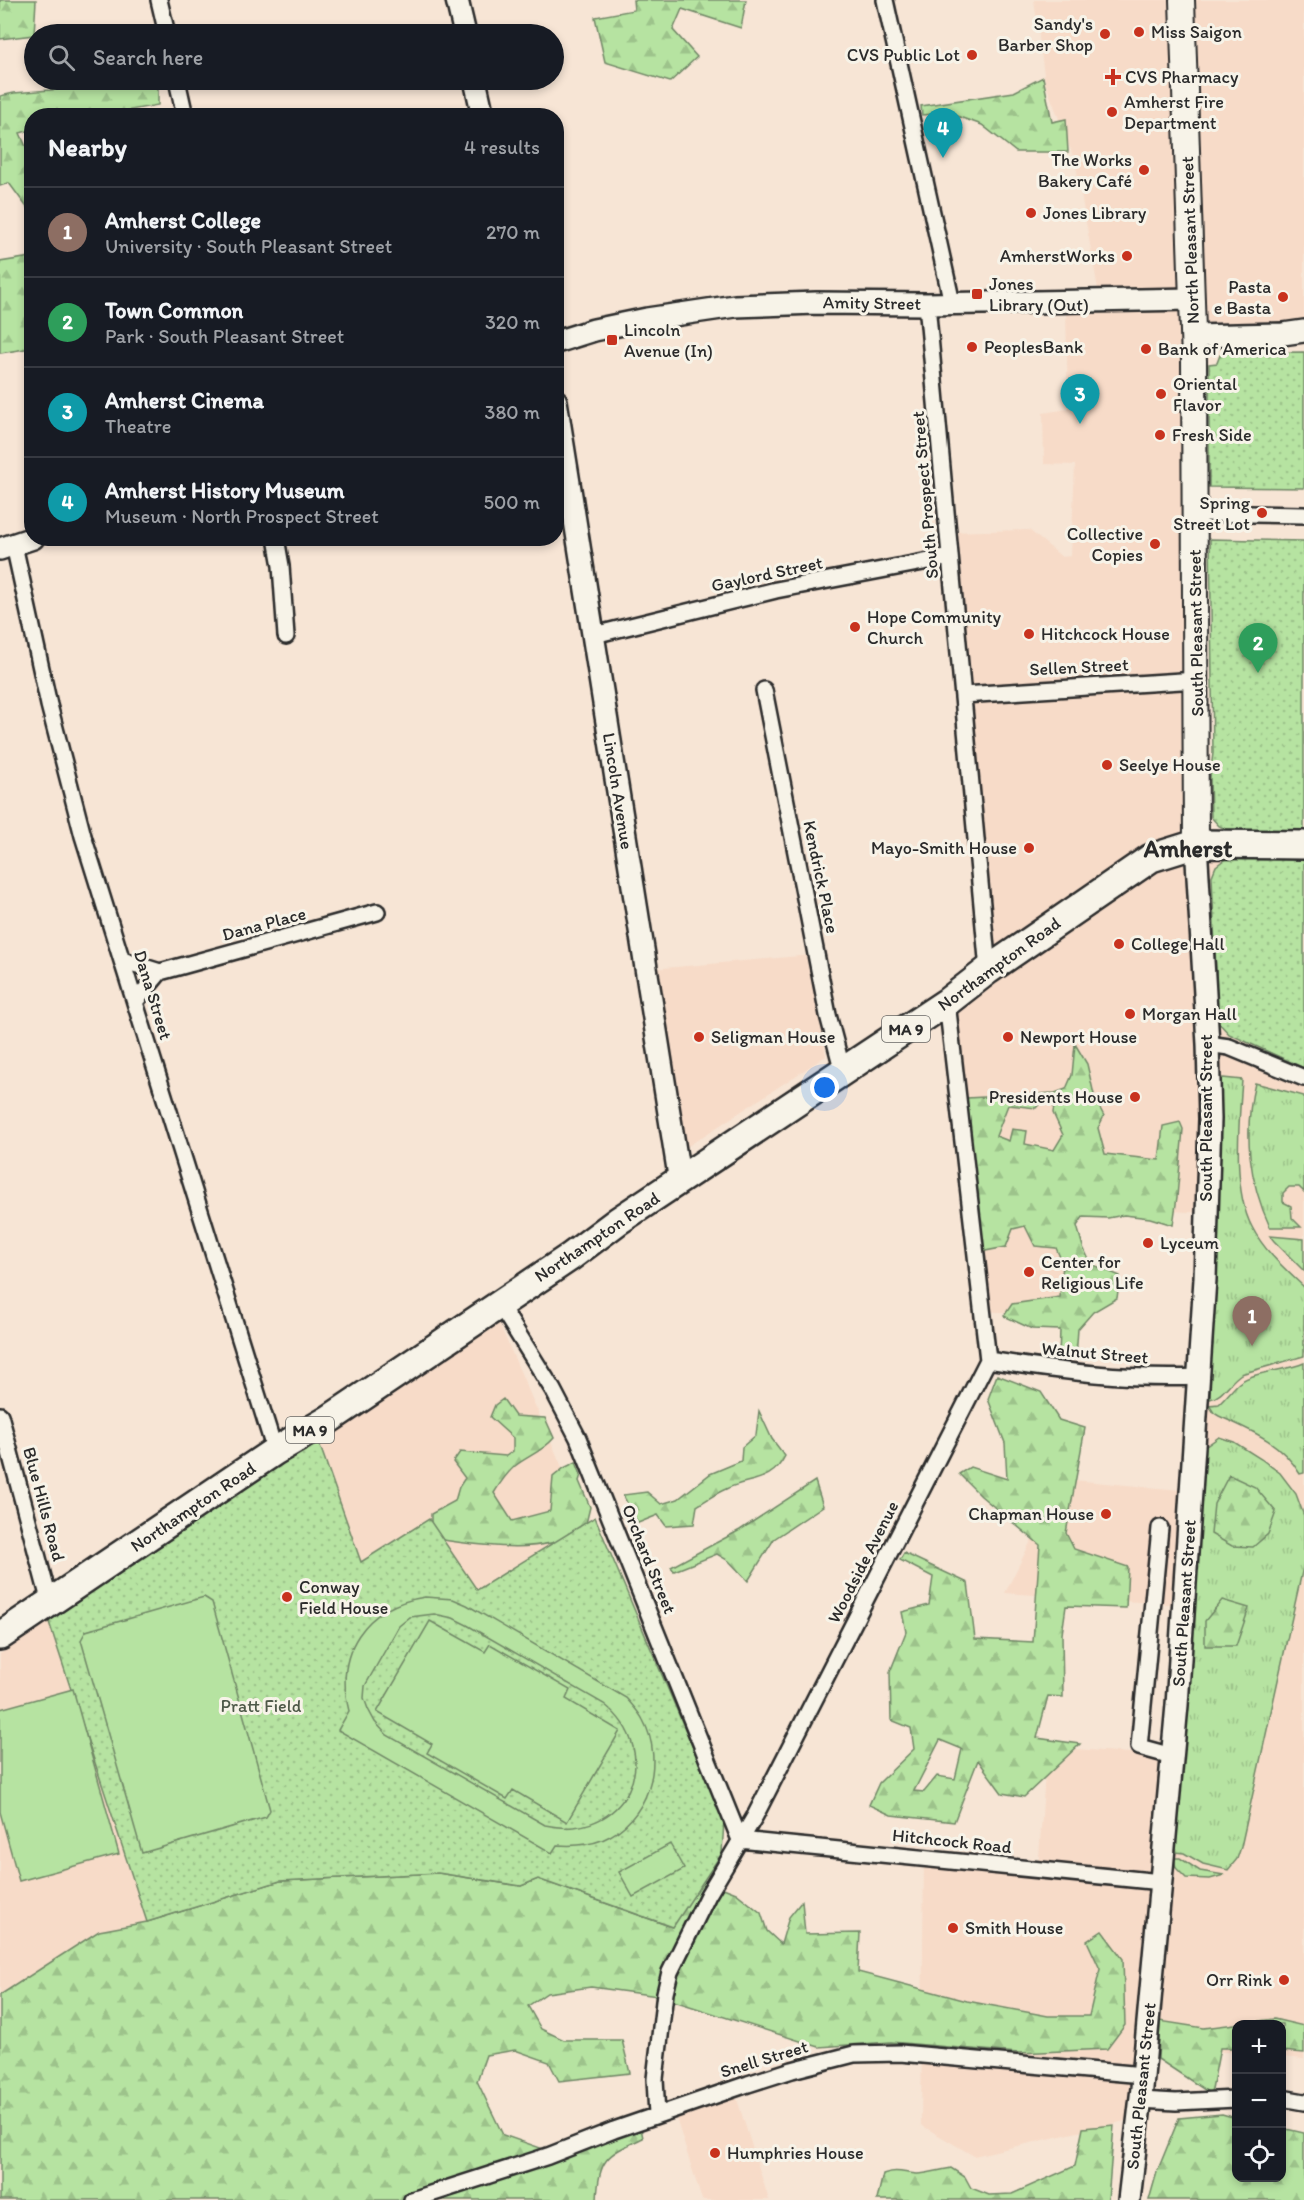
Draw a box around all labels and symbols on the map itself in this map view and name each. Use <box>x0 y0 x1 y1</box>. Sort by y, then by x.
place label: Sandy's Barber Shop <box>998 13 1093 56</box>
place label: Miss Saigon <box>1151 21 1242 43</box>
marker: Miss Saigon <box>1132 25 1146 39</box>
marker: Sandy's Barber Shop <box>1098 27 1112 41</box>
place label: CVS Public Lot <box>847 44 960 66</box>
marker: CVS Public Lot <box>965 48 979 62</box>
place label: CVS Pharmacy <box>1125 66 1239 88</box>
marker: CVS Pharmacy <box>1106 70 1120 84</box>
place label: Amherst Fire Department <box>1124 91 1224 134</box>
marker: Amherst Fire Department <box>1105 105 1119 119</box>
pin: 4 <box>924 108 962 158</box>
place label: The Works Bakery Café <box>1038 149 1132 192</box>
street label: North Pleasant Street <box>1176 155 1204 324</box>
marker: The Works Bakery Café <box>1137 163 1151 177</box>
place label: Jones Library <box>1043 202 1147 224</box>
marker: Jones Library <box>1024 206 1038 220</box>
place label: AmherstWorks <box>1000 245 1115 267</box>
marker: AmherstWorks <box>1120 249 1134 263</box>
place label: Jones Library (Out) <box>989 273 1089 316</box>
place label: Pasta e Basta <box>1214 276 1272 319</box>
marker: Jones Library (Out) <box>970 287 984 301</box>
marker: Pasta e Basta <box>1276 290 1290 304</box>
street label: Amity Street <box>823 291 921 315</box>
place label: Lincoln Avenue (In) <box>624 319 713 362</box>
marker: Lincoln Avenue (In) <box>605 333 619 347</box>
place label: PeoplesBank <box>984 336 1083 358</box>
place label: Bank of America <box>1158 338 1287 360</box>
marker: PeoplesBank <box>965 340 979 354</box>
marker: Bank of America <box>1139 342 1153 356</box>
place label: Oriental Flavor <box>1173 373 1237 416</box>
pin: 3 <box>1060 374 1100 424</box>
marker: Oriental Flavor <box>1154 387 1168 401</box>
street label: South Prospect Street <box>907 410 943 580</box>
place label: Fresh Side <box>1172 424 1252 446</box>
marker: Fresh Side <box>1153 428 1167 442</box>
place label: Spring Street Lot <box>1173 492 1251 535</box>
marker: Spring Street Lot <box>1255 506 1269 520</box>
place label: Collective Copies <box>1067 523 1143 566</box>
marker: Collective Copies <box>1148 537 1162 551</box>
street label: South Pleasant Street <box>1184 549 1208 717</box>
street label: Gaylord Street <box>709 551 825 597</box>
place label: Hope Community Church <box>867 606 1002 649</box>
marker: Hope Community Church <box>848 620 862 634</box>
place label: Hitchcock House <box>1041 623 1170 645</box>
pin: 2 <box>1238 624 1278 673</box>
marker: Hitchcock House <box>1022 627 1036 641</box>
street label: Sellen Street <box>1029 653 1129 681</box>
street label: Lincoln Avenue <box>598 731 638 851</box>
place label: Seelye House <box>1119 754 1221 776</box>
marker: Seelye House <box>1100 758 1114 772</box>
street label: Kendrick Place <box>798 818 844 936</box>
district label: Amherst <box>1143 834 1232 863</box>
place label: Mayo-Smith House <box>871 837 1017 859</box>
marker: Mayo-Smith House <box>1022 841 1036 855</box>
street label: Dana Place <box>220 902 308 946</box>
street label: Northampton Road <box>933 912 1065 1016</box>
place label: College Hall <box>1131 933 1225 955</box>
marker: College Hall <box>1112 937 1126 951</box>
street label: Dana Street <box>129 948 177 1043</box>
place label: Morgan Hall <box>1142 1003 1237 1025</box>
marker: Morgan Hall <box>1123 1007 1137 1021</box>
road number: MA 9 <box>882 1016 930 1042</box>
place label: Seligman House <box>711 1026 835 1048</box>
place label: Newport House <box>1020 1026 1137 1048</box>
marker: Seligman House <box>692 1030 706 1044</box>
marker: Newport House <box>1001 1030 1015 1044</box>
street label: South Pleasant Street <box>1195 1034 1217 1202</box>
your location <box>810 1073 839 1102</box>
place label: Presidents House <box>989 1086 1123 1108</box>
marker: Presidents House <box>1128 1090 1142 1104</box>
street label: Northampton Road <box>530 1187 664 1287</box>
place label: Lyceum <box>1160 1232 1219 1254</box>
marker: Lyceum <box>1141 1236 1155 1250</box>
place label: Center for Religious Life <box>1041 1251 1144 1294</box>
marker: Center for Religious Life <box>1022 1265 1036 1279</box>
pin: 1 <box>1232 1296 1272 1346</box>
street label: Walnut Street <box>1041 1337 1150 1369</box>
road number: MA 9 <box>286 1417 334 1443</box>
street label: Blue Hills Road <box>18 1444 70 1564</box>
street label: Northampton Road <box>126 1457 260 1557</box>
street label: Woodside Avenue <box>823 1497 903 1627</box>
street label: Orchard Street <box>617 1501 681 1617</box>
place label: Chapman House <box>968 1503 1094 1525</box>
marker: Chapman House <box>1099 1507 1113 1521</box>
street label: South Pleasant Street <box>1167 1518 1201 1687</box>
place label: Conway Field House <box>299 1576 388 1619</box>
marker: Conway Field House <box>280 1590 294 1604</box>
park label: Pratt Field <box>221 1695 302 1717</box>
street label: Hitchcock Road <box>891 1824 1013 1858</box>
place label: Smith House <box>965 1917 1063 1939</box>
marker: Smith House <box>946 1921 960 1935</box>
place label: Orr Rink <box>1206 1969 1273 1991</box>
marker: Orr Rink <box>1277 1973 1291 1987</box>
street label: South Pleasant Street <box>1121 2001 1161 2170</box>
street label: Snell Street <box>717 2035 811 2083</box>
place label: Humphries House <box>727 2142 864 2164</box>
marker: Humphries House <box>708 2146 722 2160</box>

